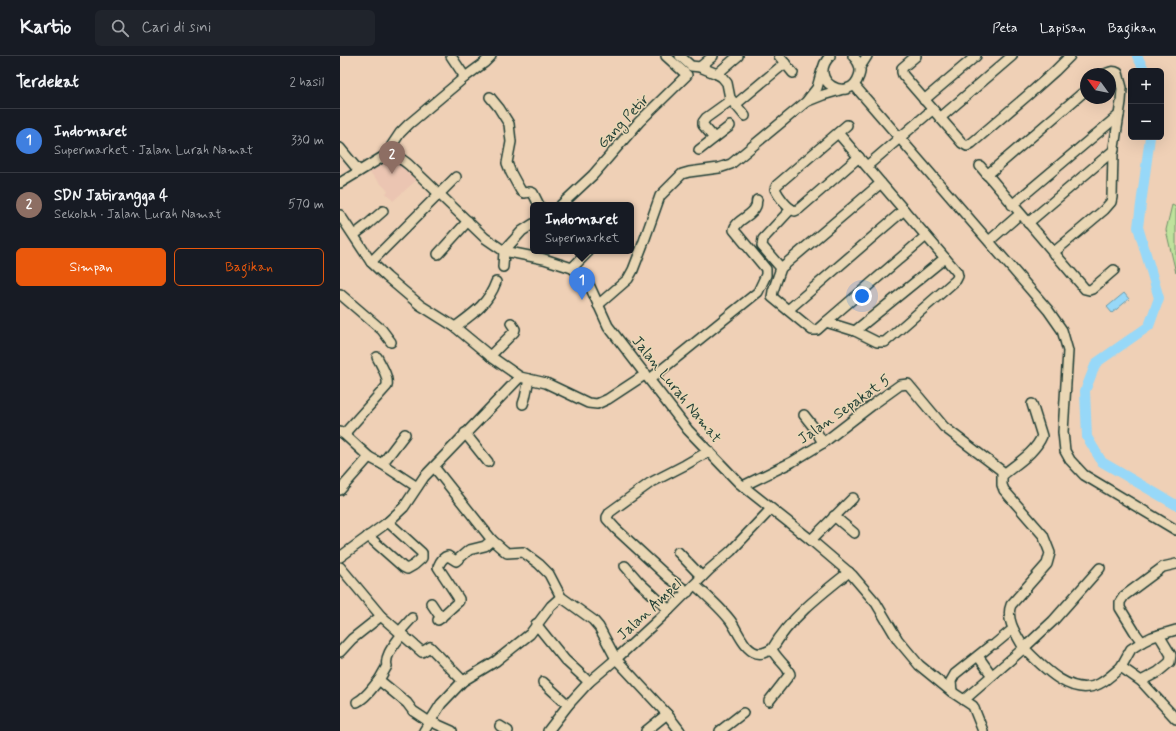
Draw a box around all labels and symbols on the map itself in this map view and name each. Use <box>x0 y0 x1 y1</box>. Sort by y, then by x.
north arrow <box>1080 68 1116 104</box>
street label: Gang Petir <box>593 90 655 154</box>
pin: 2 <box>379 141 405 174</box>
pin: 1 <box>569 267 595 300</box>
your location <box>852 286 872 306</box>
street label: Jalan Lurah Namat <box>627 332 726 447</box>
street label: Jalan Sepakat 5 <box>794 370 895 449</box>
street label: Jalan Ampel <box>613 575 686 645</box>

